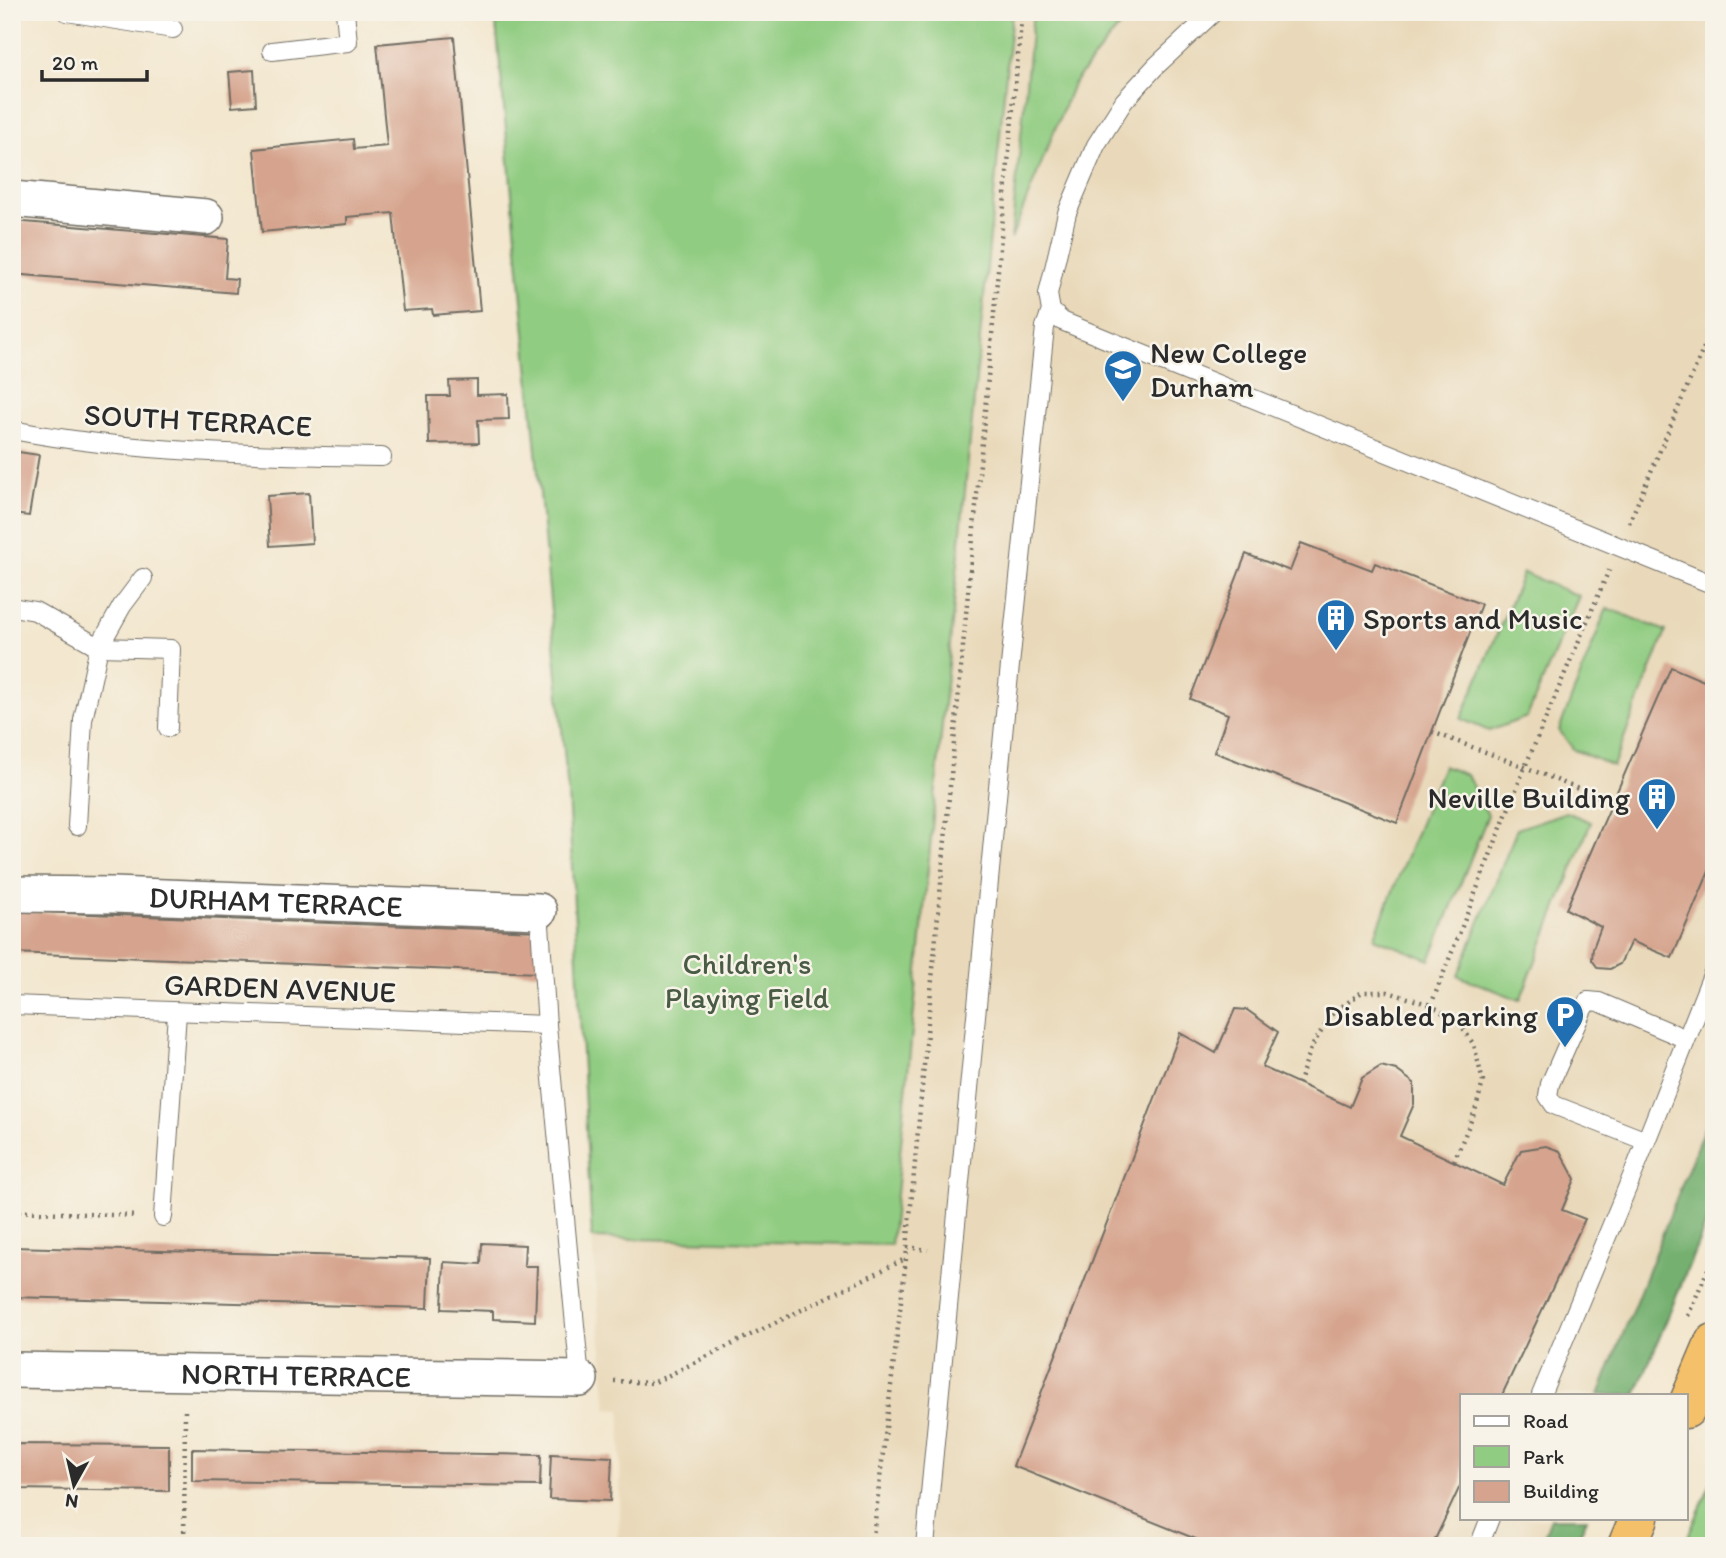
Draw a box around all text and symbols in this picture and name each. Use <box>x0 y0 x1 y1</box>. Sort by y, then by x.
scale bar <box>42 38 147 82</box>
text: 20 m <box>52 50 99 75</box>
place label: New College Durham <box>1150 334 1307 405</box>
school or university icon: New College Durham <box>1102 348 1144 403</box>
street label: SOUTH TERRACE <box>83 396 313 444</box>
building icon: Sports and Music <box>1315 597 1357 652</box>
place label: Sports and Music <box>1363 600 1583 637</box>
building icon: Neville Building <box>1636 776 1678 831</box>
place label: Neville Building <box>1427 779 1631 816</box>
street label: DURHAM TERRACE <box>148 878 404 924</box>
park label: Children's Playing Field <box>665 945 829 1016</box>
street label: GARDEN AVENUE <box>163 965 397 1011</box>
parking icon: Disabled parking <box>1544 994 1586 1049</box>
place label: Disabled parking <box>1324 997 1539 1034</box>
street label: NORTH TERRACE <box>181 1354 411 1395</box>
legend <box>1460 1394 1688 1520</box>
text: Road <box>1523 1408 1569 1433</box>
text: Park <box>1523 1444 1565 1469</box>
north arrow <box>38 1450 108 1520</box>
text: Building <box>1523 1478 1599 1503</box>
text: N <box>64 1489 80 1514</box>

